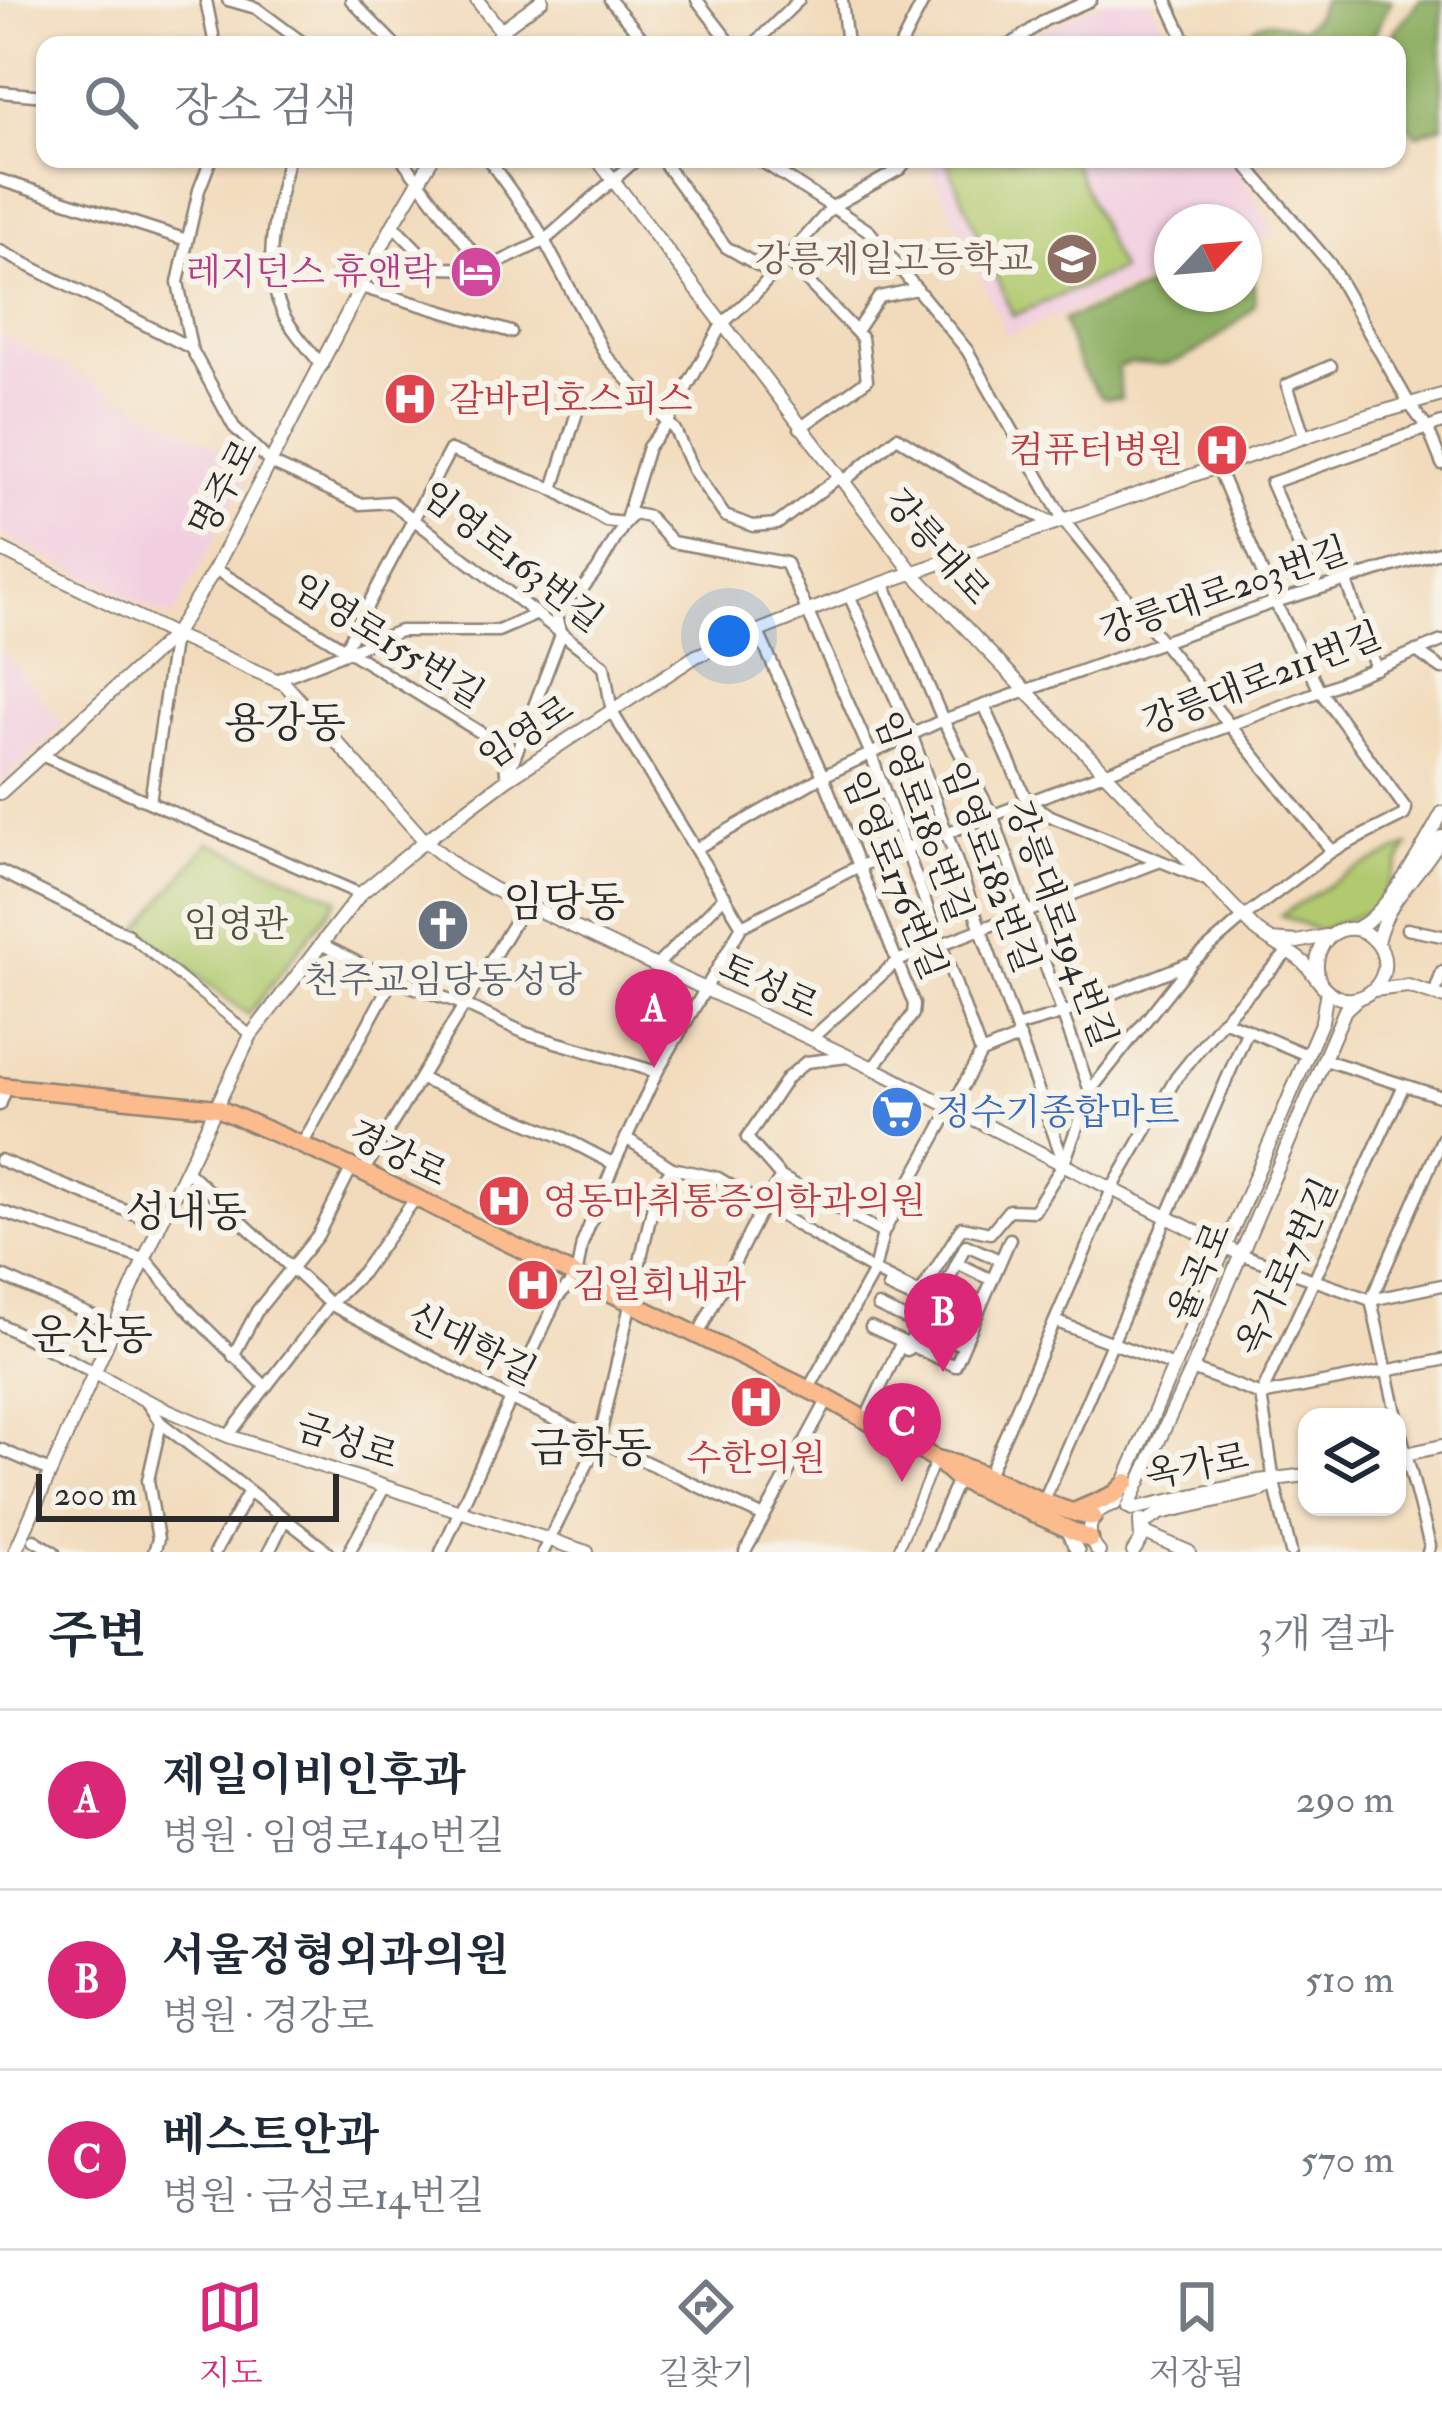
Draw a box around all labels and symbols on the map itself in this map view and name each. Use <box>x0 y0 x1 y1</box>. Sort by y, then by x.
north arrow <box>1154 204 1262 312</box>
school or university icon: 강릉제일고등학교 <box>1044 231 1100 287</box>
place label: 강릉제일고등학교 <box>755 237 1033 282</box>
hotel icon: 레지던스 휴앤락 <box>448 244 504 300</box>
place label: 레지던스 휴앤락 <box>186 250 437 295</box>
hospital icon: 갈바리호스피스 <box>382 371 438 427</box>
place label: 갈바리호스피스 <box>449 377 693 422</box>
hospital icon: 컴퓨터병원 <box>1194 422 1250 478</box>
place label: 컴퓨터병원 <box>1009 428 1183 473</box>
street label: 명주로 <box>180 431 268 545</box>
street label: 임영로163번길 <box>412 472 612 642</box>
street label: 강릉대로 <box>874 480 1000 614</box>
street label: 강릉대로203번길 <box>1094 528 1354 654</box>
street label: 임영로155번길 <box>284 564 492 718</box>
your location <box>699 606 759 666</box>
street label: 강릉대로211번길 <box>1136 613 1388 745</box>
street label: 임영로 <box>470 686 582 780</box>
district label: 용강동 <box>224 698 346 750</box>
street label: 임영로180번길 <box>864 705 982 929</box>
street label: 임영로182번길 <box>931 755 1049 979</box>
street label: 임영로176번길 <box>832 764 956 986</box>
street label: 강릉대로194번길 <box>996 795 1126 1053</box>
district label: 임당동 <box>503 877 625 929</box>
church icon: 천주교임당동성당 <box>415 897 471 953</box>
park label: 임영관 <box>184 902 288 947</box>
street label: 토성로 <box>712 944 826 1029</box>
place label: 천주교임당동성당 <box>304 958 582 1003</box>
pin: A <box>615 969 693 1068</box>
supermarket icon: 정수기종합마트 <box>869 1084 925 1140</box>
place label: 정수기종합마트 <box>936 1090 1180 1135</box>
street label: 경강로 <box>341 1111 455 1197</box>
street label: 옥가로7번길 <box>1226 1171 1348 1363</box>
hospital icon: 영동마취통증의학과의원 <box>476 1173 532 1229</box>
place label: 영동마취통증의학과의원 <box>543 1179 926 1224</box>
district label: 성내동 <box>125 1187 247 1239</box>
street label: 율곡로 <box>1159 1215 1241 1329</box>
hospital icon: 김일회내과 <box>505 1257 561 1313</box>
place label: 김일회내과 <box>572 1263 746 1308</box>
pin: B <box>904 1273 982 1372</box>
street label: 신대학길 <box>400 1292 544 1396</box>
district label: 운산동 <box>31 1310 153 1362</box>
hospital icon: 수한의원 <box>728 1374 784 1430</box>
pin: C <box>863 1383 941 1482</box>
street label: 금성로 <box>290 1404 404 1480</box>
district label: 금학동 <box>530 1423 652 1475</box>
street label: 옥가로 <box>1142 1434 1253 1498</box>
place label: 수한의원 <box>686 1436 826 1481</box>
scale bar <box>36 1468 339 1521</box>

